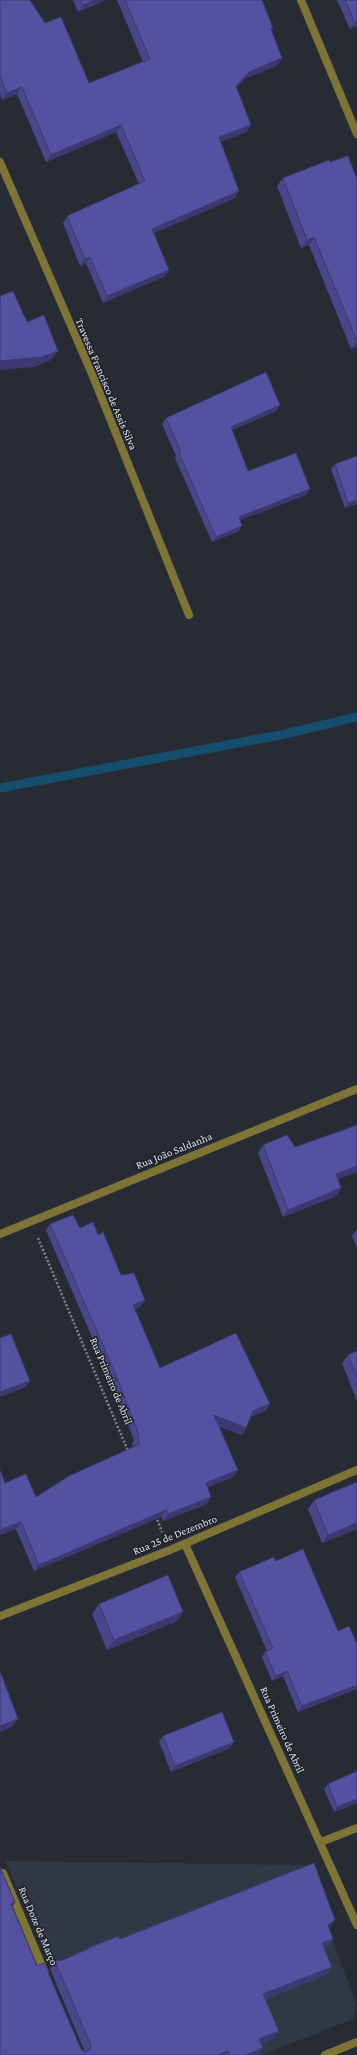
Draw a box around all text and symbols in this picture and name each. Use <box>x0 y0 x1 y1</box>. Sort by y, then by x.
street label: Travessa Francisco de Assis Silva <box>72 316 140 452</box>
street label: Rua João Saldanha <box>134 1130 214 1172</box>
street label: Rua Primeiro de Abril <box>87 1336 135 1426</box>
street label: Rua 25 de Dezembro <box>131 1512 219 1558</box>
street label: Rua Primeiro de Abril <box>257 1685 307 1775</box>
street label: Rua Doze de Março <box>16 1885 60 1967</box>

